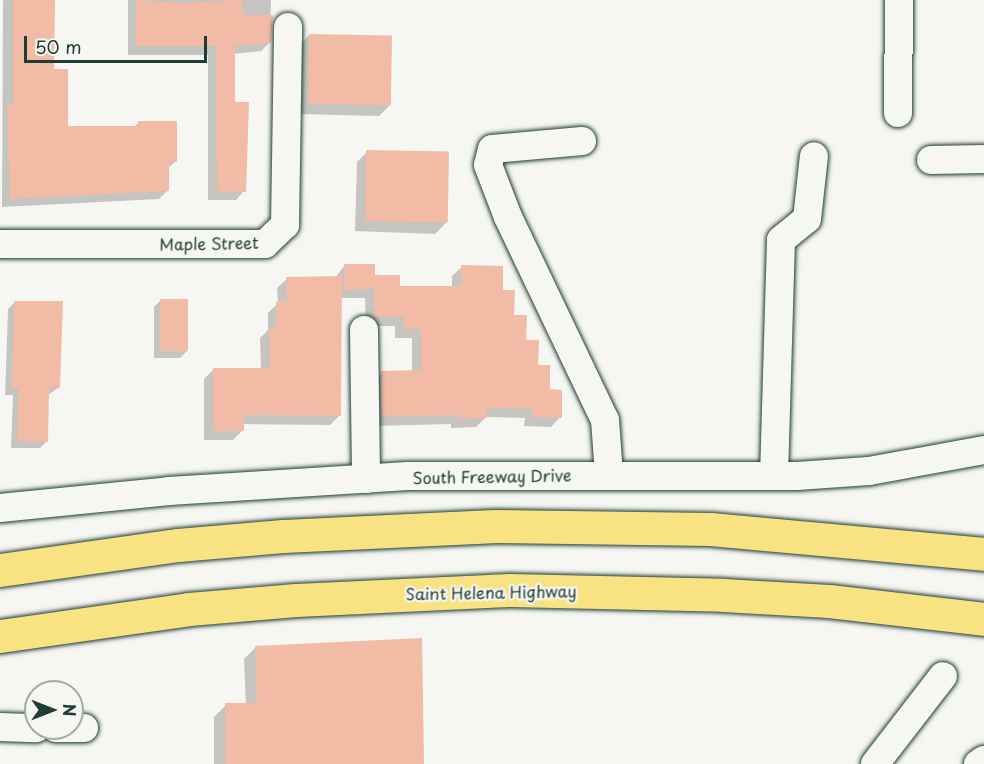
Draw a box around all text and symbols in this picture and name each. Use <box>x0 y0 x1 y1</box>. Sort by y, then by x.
scale bar <box>27 24 210 62</box>
text: 50 m <box>35 33 82 60</box>
street label: Maple Street <box>159 233 259 253</box>
street label: South Freeway Drive <box>412 465 572 487</box>
street label: Saint Helena Highway <box>406 581 576 603</box>
north arrow <box>24 680 84 740</box>
text: N <box>58 704 82 716</box>

